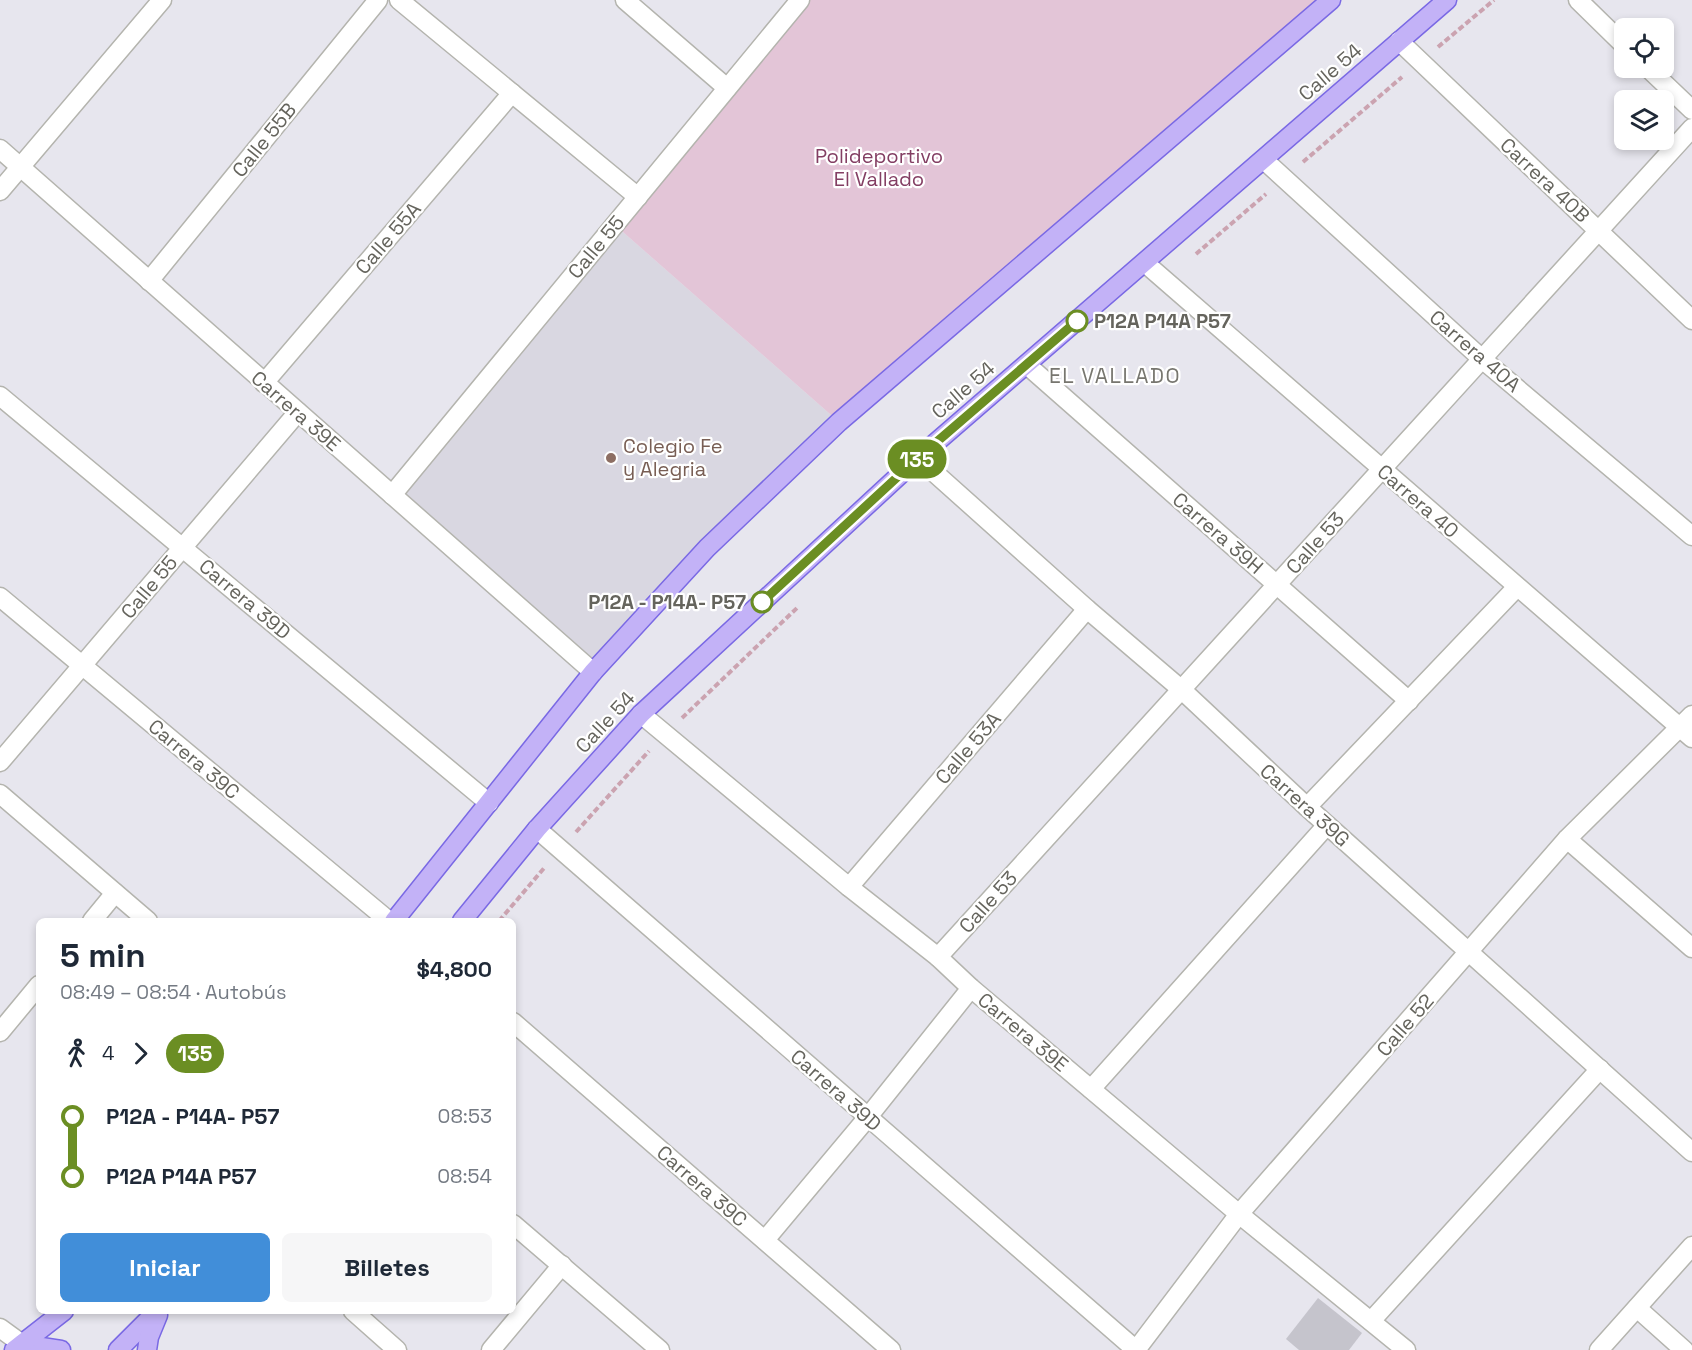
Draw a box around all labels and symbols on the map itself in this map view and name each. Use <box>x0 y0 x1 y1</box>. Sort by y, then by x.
street label: Calle 54 <box>1293 37 1367 107</box>
street label: Calle 55B <box>226 98 302 182</box>
street label: Carrera 40B <box>1495 132 1595 228</box>
park label: Polideportivo El Vallado <box>815 143 943 192</box>
street label: Calle 55A <box>349 196 427 280</box>
street label: Calle 55 <box>562 210 630 284</box>
street label: Carrera 40A <box>1424 304 1526 398</box>
place label: P12A P14A P57 <box>1094 308 1231 334</box>
marker: P12A P14A P57 <box>1066 310 1088 332</box>
street label: Calle 54 <box>926 355 1000 425</box>
district label: EL VALLADO <box>1049 362 1181 389</box>
street label: Carrera 39E <box>246 365 346 457</box>
place label: Colegio Fe y Alegria <box>623 433 723 482</box>
line badge: 135 <box>882 440 952 478</box>
marker: Colegio Fe y Alegria <box>604 451 618 465</box>
street label: Carrera 40 <box>1372 458 1464 544</box>
street label: Carrera 39H <box>1167 486 1269 580</box>
street label: Calle 53 <box>1280 506 1350 580</box>
street label: Calle 55 <box>115 550 183 624</box>
street label: Carrera 39D <box>194 553 296 645</box>
place label: P12A - P14A- P57 <box>588 589 746 615</box>
marker: P12A - P14A- P57 <box>751 591 773 613</box>
street label: Calle 54 <box>570 685 640 759</box>
street label: Calle 53A <box>929 706 1007 790</box>
street label: Carrera 39C <box>143 713 245 805</box>
street label: Carrera 39G <box>1255 758 1355 852</box>
street label: Calle 53 <box>953 865 1023 939</box>
street label: Carrera 39E <box>972 987 1074 1077</box>
street label: Calle 52 <box>1371 988 1439 1062</box>
street label: Carrera 39D <box>785 1043 887 1137</box>
street label: Carrera 39C <box>651 1139 753 1233</box>

